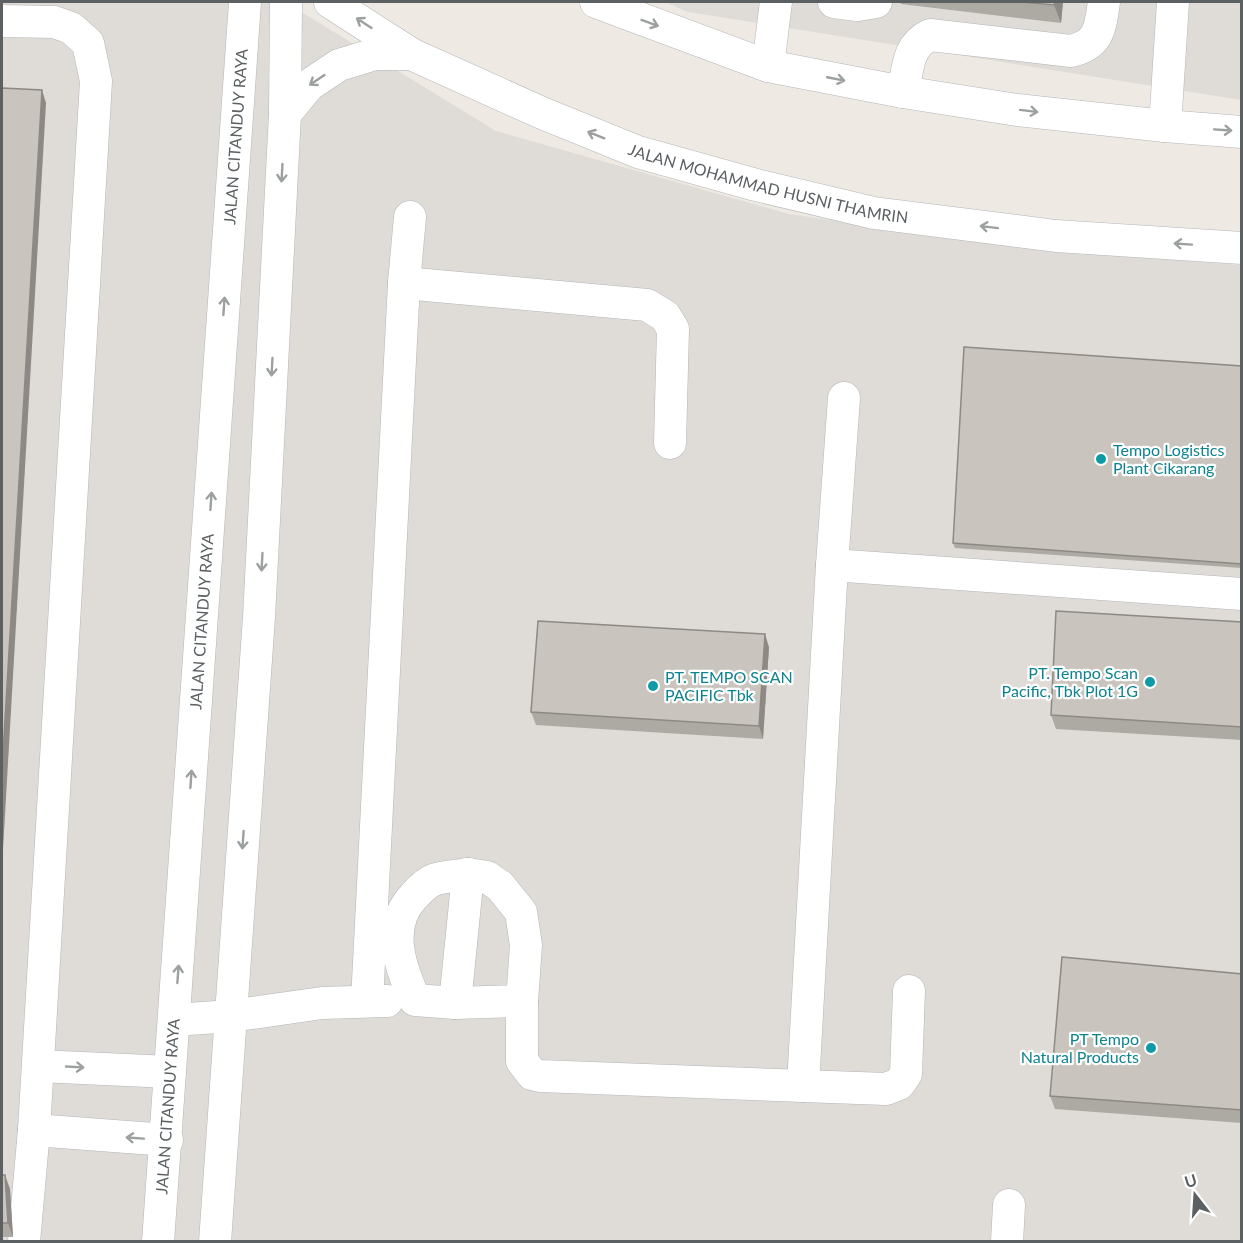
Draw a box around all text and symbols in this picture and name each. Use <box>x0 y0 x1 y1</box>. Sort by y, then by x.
one-way arrow <box>356 17 373 29</box>
one-way arrow <box>640 18 659 29</box>
street label: JALAN CITANDUY RAYA <box>219 48 251 225</box>
one-way arrow <box>309 74 326 86</box>
one-way arrow <box>826 74 846 85</box>
one-way arrow <box>1018 106 1038 117</box>
one-way arrow <box>1212 125 1232 136</box>
one-way arrow <box>587 129 606 140</box>
street label: JALAN MOHAMMAD HUSNI THAMRIN <box>626 139 909 226</box>
one-way arrow <box>276 162 287 182</box>
one-way arrow <box>980 222 999 233</box>
one-way arrow <box>1174 239 1194 250</box>
one-way arrow <box>219 297 230 317</box>
one-way arrow <box>266 357 277 377</box>
place label: Tempo Logistics Plant Cikarang <box>1113 440 1224 477</box>
marker: Tempo Logistics Plant Cikarang <box>1094 452 1108 466</box>
one-way arrow <box>205 491 216 511</box>
street label: JALAN CITANDUY RAYA <box>185 533 217 710</box>
one-way arrow <box>256 552 267 572</box>
place label: PT. Tempo Scan Pacific, Tbk Plot 1G <box>1002 663 1138 700</box>
place label: PT. TEMPO SCAN PACIFIC Tbk <box>665 667 793 704</box>
marker: PT. Tempo Scan Pacific, Tbk Plot 1G <box>1143 675 1157 689</box>
marker: PT. TEMPO SCAN PACIFIC Tbk <box>646 679 660 693</box>
one-way arrow <box>186 770 197 790</box>
one-way arrow <box>238 830 249 850</box>
one-way arrow <box>172 964 183 984</box>
street label: JALAN CITANDUY RAYA <box>151 1018 183 1195</box>
place label: PT Tempo Natural Products <box>1021 1029 1139 1066</box>
marker: PT Tempo Natural Products <box>1144 1041 1158 1055</box>
one-way arrow <box>65 1062 85 1073</box>
one-way arrow <box>126 1132 146 1143</box>
north arrow <box>1165 1165 1225 1225</box>
text: U <box>1182 1169 1199 1191</box>

